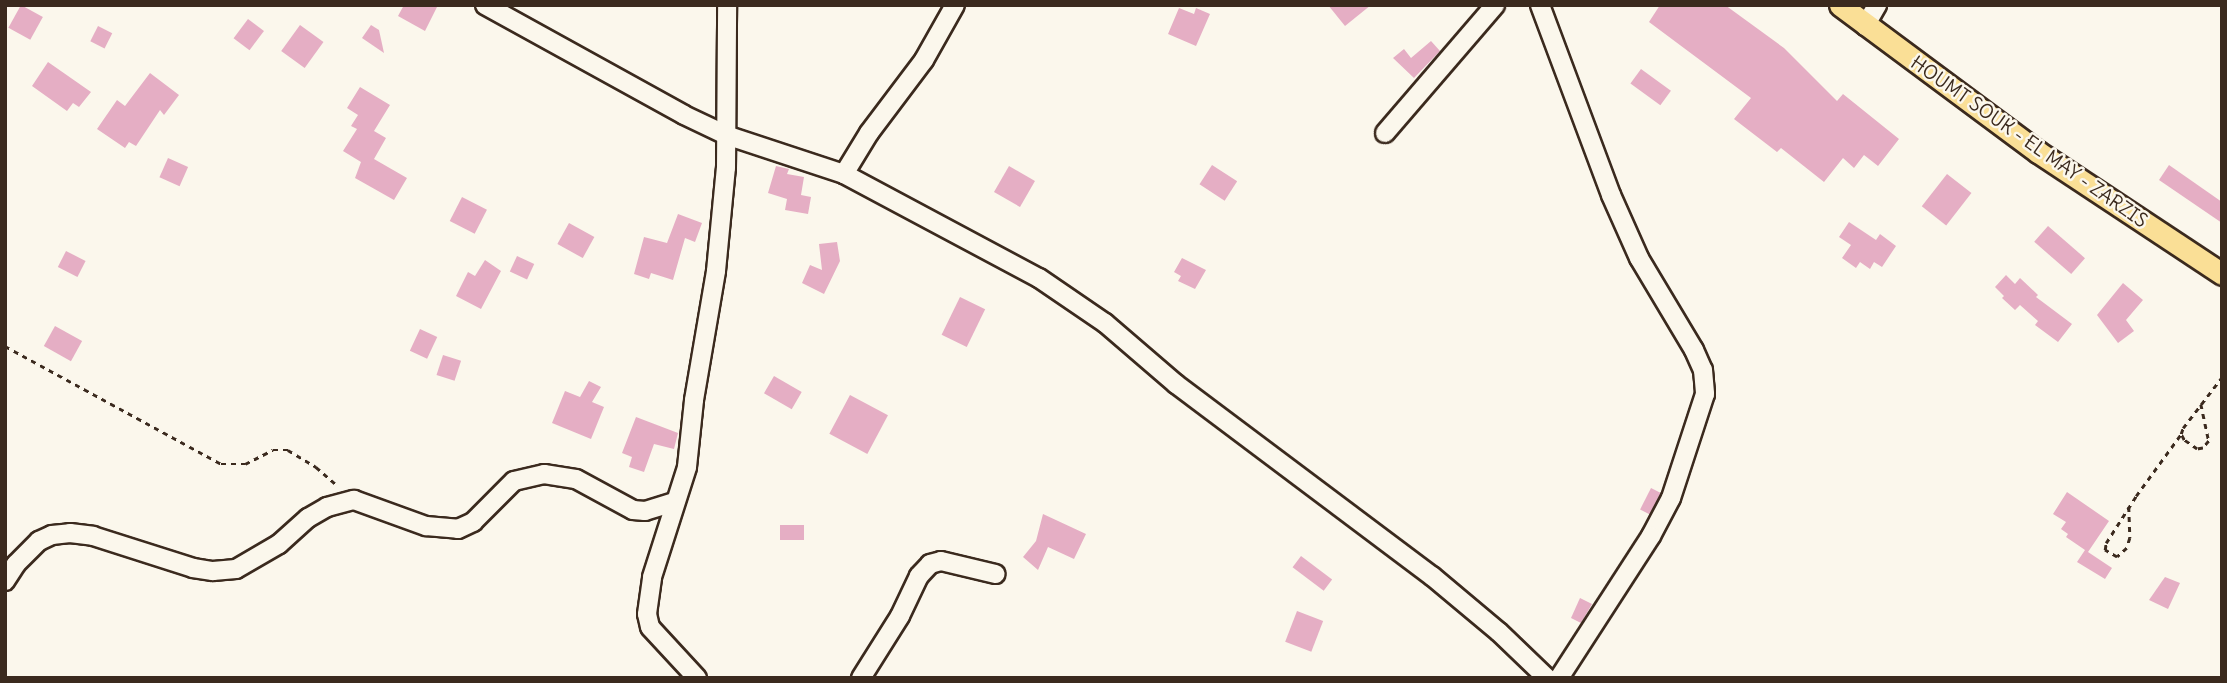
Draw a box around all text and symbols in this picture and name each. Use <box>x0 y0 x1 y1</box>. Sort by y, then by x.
street label: HOUMT SOUK - EL MAY - ZARZIS <box>1906 51 2152 233</box>

